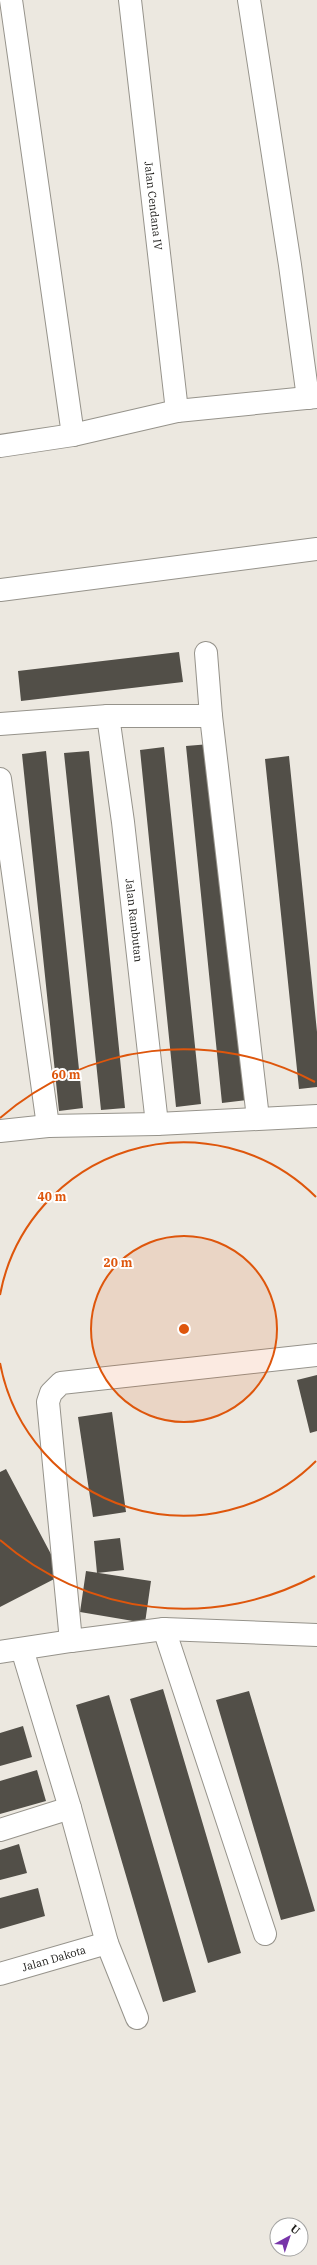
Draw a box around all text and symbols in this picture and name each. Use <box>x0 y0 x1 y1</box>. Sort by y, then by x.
street label: Jalan Cendana IV <box>141 160 166 252</box>
street label: Jalan Rambutan <box>122 878 146 963</box>
text: 60 m <box>52 1067 81 1082</box>
text: 40 m <box>38 1189 67 1204</box>
text: 20 m <box>104 1255 133 1270</box>
centre of rings <box>177 1322 191 1336</box>
street label: Jalan Dakota <box>20 1942 87 1974</box>
north arrow <box>269 2217 309 2257</box>
text: U <box>288 2221 304 2238</box>

